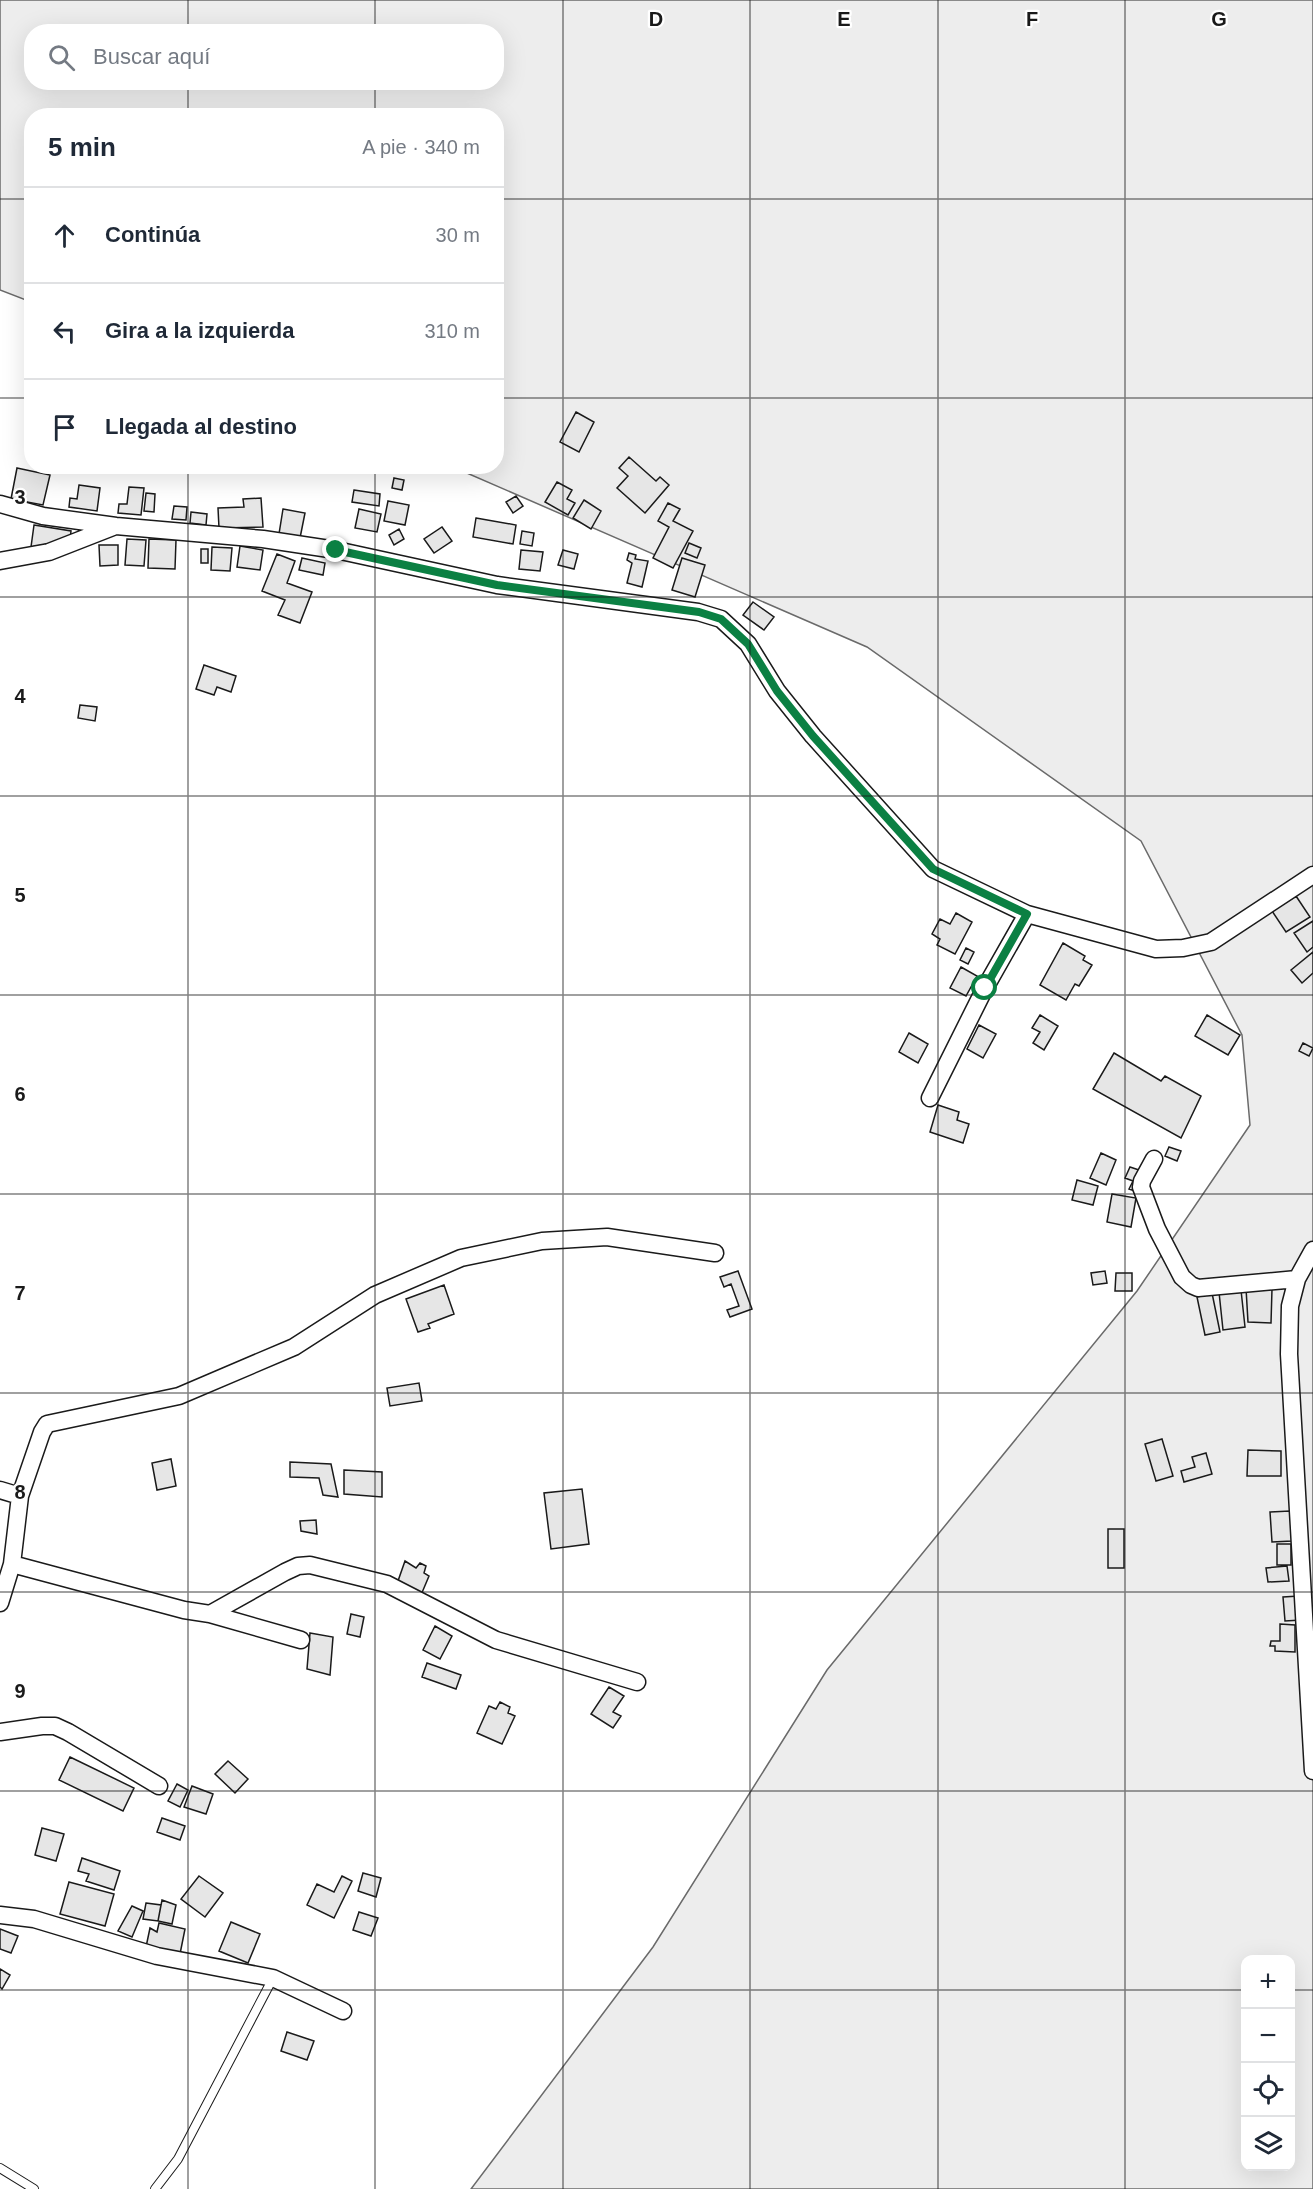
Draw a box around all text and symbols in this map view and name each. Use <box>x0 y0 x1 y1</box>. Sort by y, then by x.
text: D <box>649 8 663 30</box>
text: E <box>837 8 851 30</box>
text: F <box>1026 8 1038 30</box>
text: G <box>1211 8 1227 30</box>
search box <box>24 24 504 90</box>
icon: search <box>45 41 78 74</box>
text: Buscar aquí <box>93 44 210 69</box>
text: 5 min <box>48 132 116 162</box>
text: A pie · 340 m <box>362 136 480 158</box>
icon: ahead <box>48 219 81 252</box>
text: Continúa <box>105 222 200 247</box>
text: 30 m <box>436 224 480 246</box>
icon: left <box>48 315 81 348</box>
text: Gira a la izquierda <box>105 318 295 343</box>
text: 310 m <box>424 320 480 342</box>
icon: arrive <box>48 411 81 444</box>
text: Llegada al destino <box>105 414 297 439</box>
text: 3 <box>14 486 26 508</box>
route end <box>322 536 348 562</box>
text: 4 <box>14 685 26 707</box>
text: 5 <box>14 884 26 906</box>
route start <box>971 974 997 1000</box>
text: 6 <box>14 1083 26 1105</box>
text: 7 <box>14 1282 26 1304</box>
text: 8 <box>14 1481 26 1503</box>
text: 9 <box>14 1680 26 1702</box>
map controls <box>1241 1955 1295 2171</box>
button: + <box>1241 1955 1295 2009</box>
button: − <box>1241 2009 1295 2063</box>
button: locate <box>1241 2063 1295 2117</box>
button: layers <box>1241 2117 1295 2171</box>

